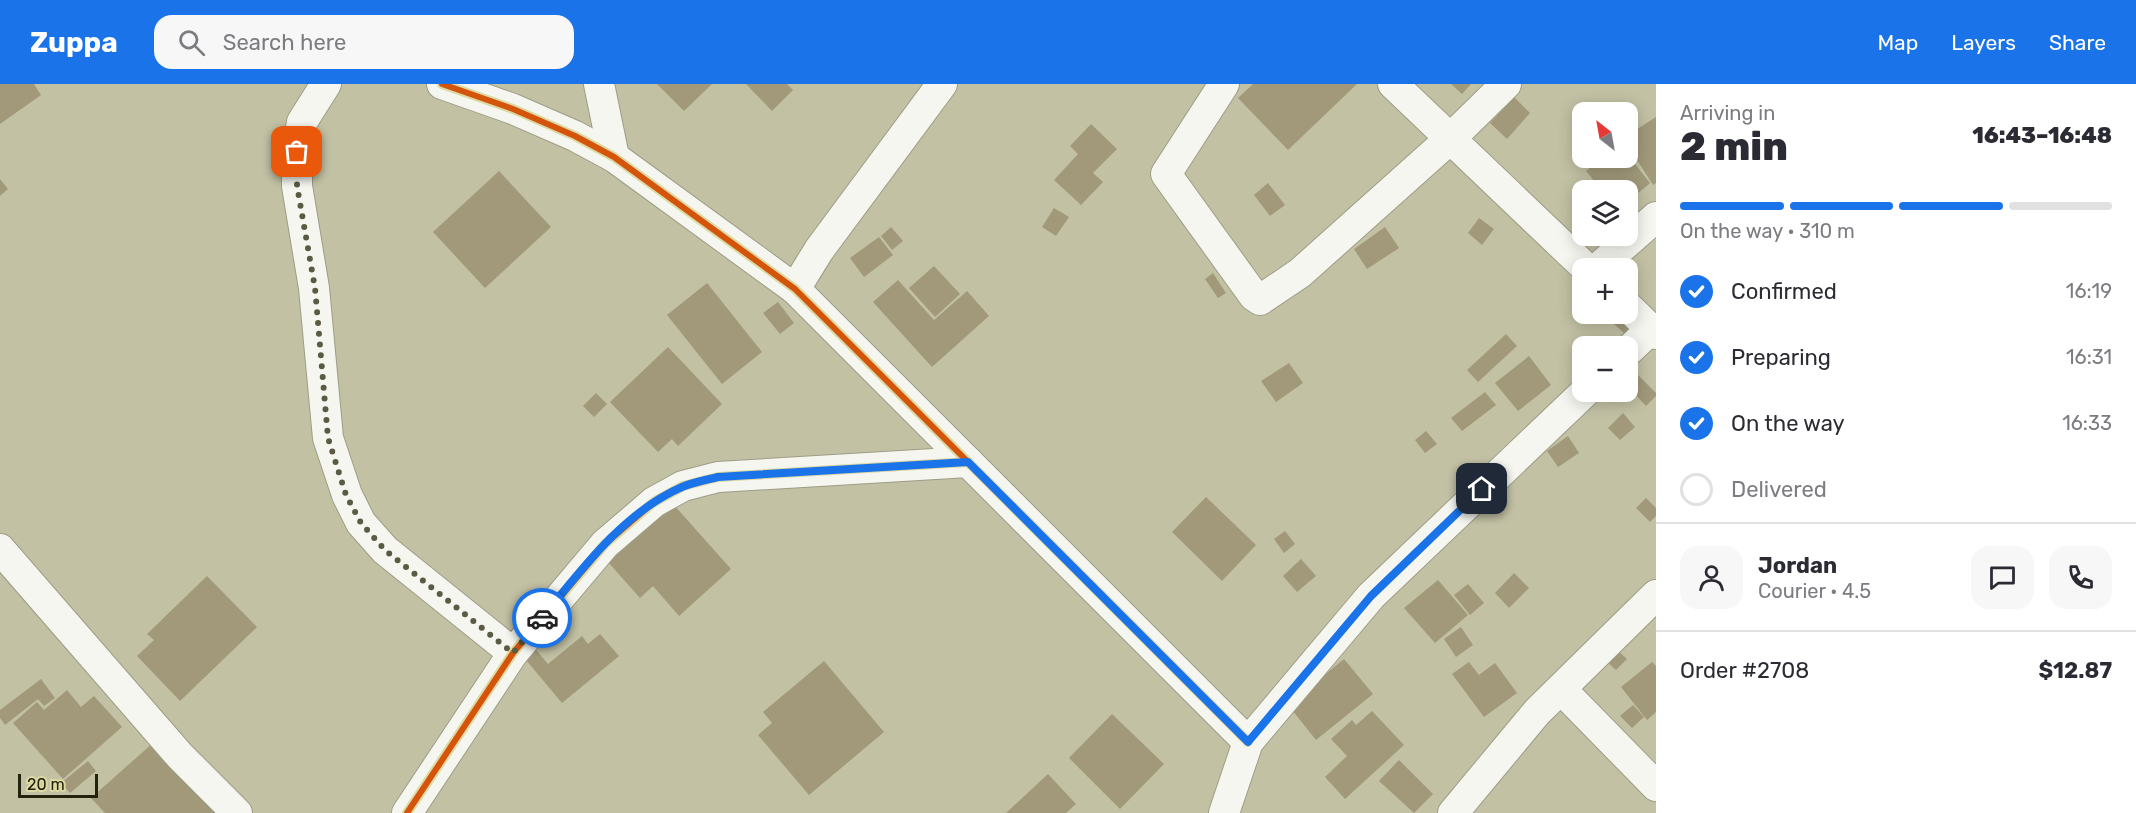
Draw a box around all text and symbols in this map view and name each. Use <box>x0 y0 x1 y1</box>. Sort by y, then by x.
search box <box>154 15 574 69</box>
text: Zuppa <box>30 26 118 59</box>
icon: search <box>175 26 208 59</box>
text: Search here <box>223 29 346 56</box>
text: Map <box>1877 30 1918 55</box>
text: Layers <box>1951 30 2016 55</box>
text: Share <box>2049 30 2106 55</box>
text: Arriving in <box>1680 101 1775 125</box>
north arrow <box>1572 102 1638 168</box>
map controls <box>1572 102 1638 402</box>
text: 16:43–16:48 <box>1972 122 2112 149</box>
text: 2 min <box>1680 124 1788 170</box>
pin <box>271 126 322 177</box>
icon: bag <box>280 135 313 168</box>
button: layers <box>1572 180 1638 246</box>
text: On the way · 310 m <box>1680 219 1855 243</box>
button: + <box>1572 258 1638 324</box>
icon: check <box>1680 275 1713 308</box>
text: Confirmed <box>1731 278 1837 305</box>
text: 16:19 <box>2066 279 2112 303</box>
button: − <box>1572 336 1638 402</box>
icon: check <box>1680 341 1713 374</box>
text: Preparing <box>1731 344 1831 371</box>
text: 16:31 <box>2066 345 2112 369</box>
icon: check <box>1680 407 1713 440</box>
text: On the way <box>1731 410 1845 437</box>
text: 16:33 <box>2062 411 2112 435</box>
pin <box>1456 463 1507 514</box>
icon: home <box>1465 472 1498 505</box>
text: Delivered <box>1731 476 1827 503</box>
button: person <box>1680 546 1743 609</box>
button: chat <box>1971 546 2034 609</box>
button: phone <box>2049 546 2112 609</box>
text: Jordan <box>1758 552 1837 579</box>
text: Courier · 4.5 <box>1758 579 1871 603</box>
courier <box>512 588 572 648</box>
icon: car <box>526 602 559 635</box>
text: Order #2708 <box>1680 657 1809 684</box>
text: $12.87 <box>2038 657 2112 684</box>
scale bar <box>18 771 98 798</box>
text: 20 m <box>27 775 65 794</box>

